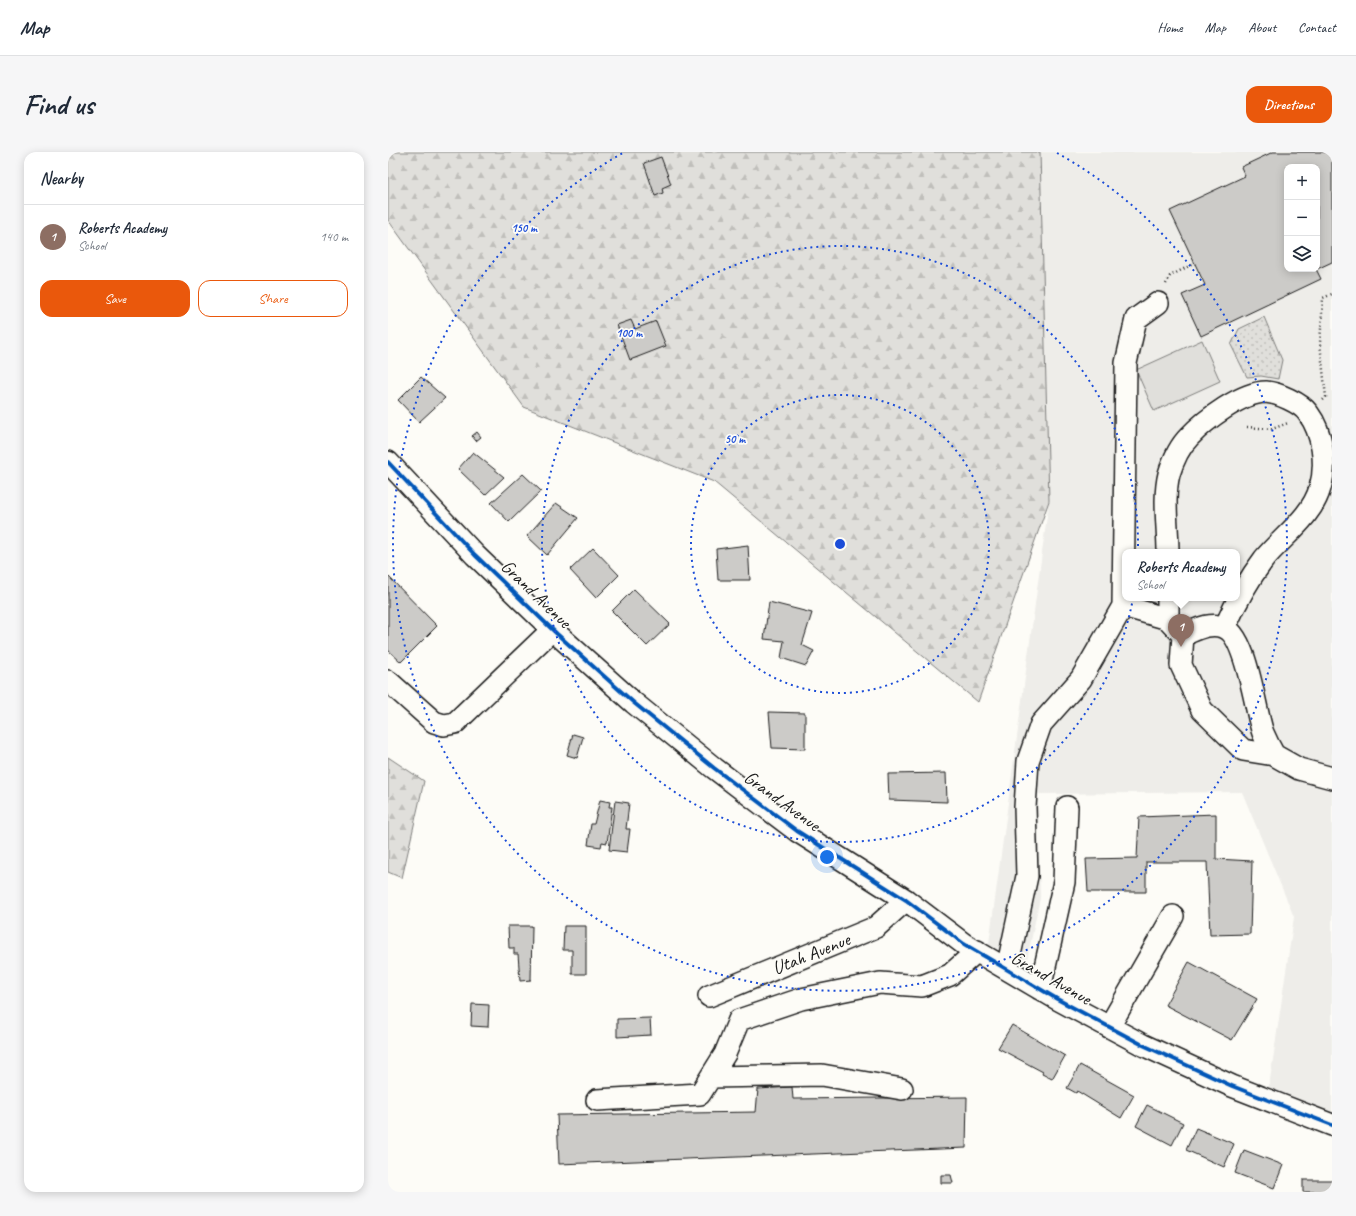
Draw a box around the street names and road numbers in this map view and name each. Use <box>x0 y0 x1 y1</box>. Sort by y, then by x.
street label: Grand Avenue <box>496 555 578 635</box>
street label: Grand Avenue <box>739 765 826 838</box>
street label: Utah Avenue <box>769 927 855 980</box>
street label: Grand Avenue <box>1007 945 1097 1011</box>

